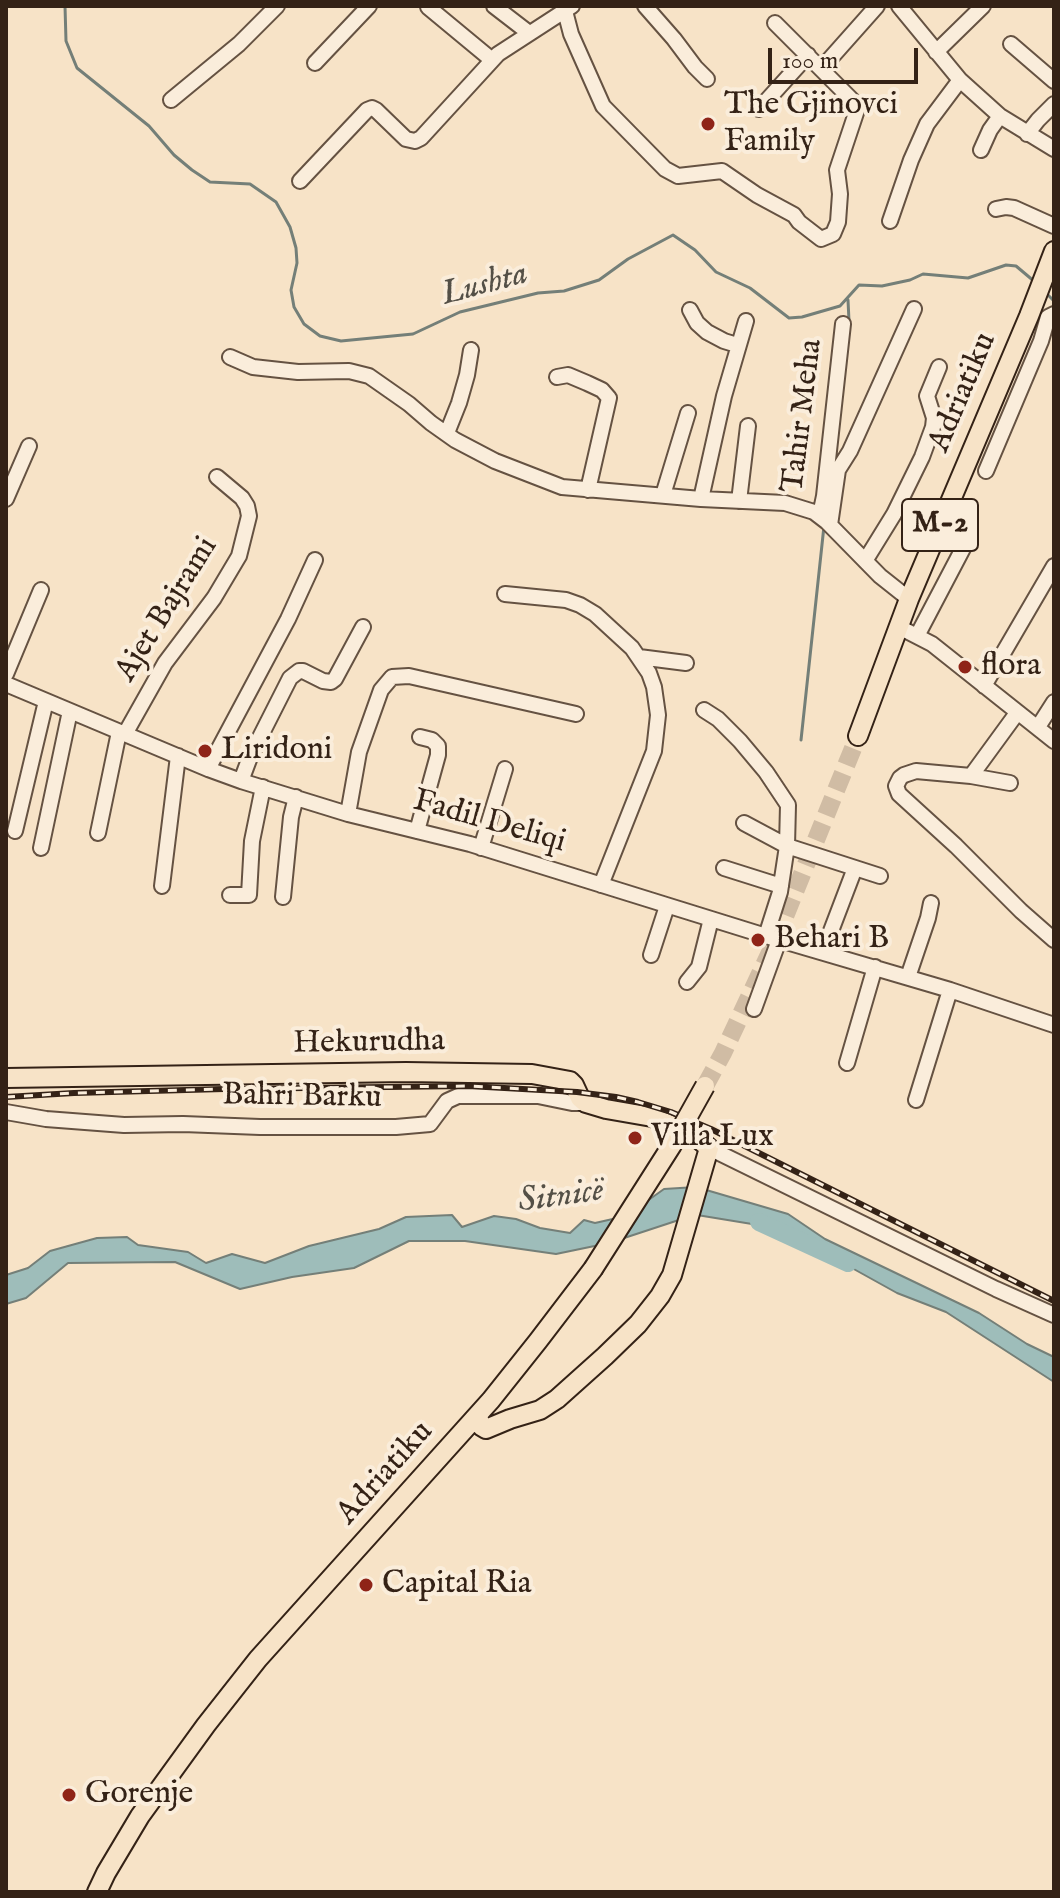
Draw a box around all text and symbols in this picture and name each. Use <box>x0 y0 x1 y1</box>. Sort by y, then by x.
scale bar <box>772 32 922 82</box>
text: 100 m <box>782 46 838 77</box>
place label: The Gjinovci Family <box>724 87 898 162</box>
marker: The Gjinovci Family <box>699 115 717 133</box>
water label: Lushta <box>437 255 533 317</box>
street label: Adriatiku <box>922 327 1006 459</box>
street label: Tahir Meha <box>776 337 832 495</box>
road number: M-2 <box>902 499 978 551</box>
street label: Ajet Bajrami <box>108 531 228 689</box>
place label: flora <box>981 648 1041 686</box>
marker: flora <box>956 658 974 676</box>
place label: Liridoni <box>221 732 332 770</box>
marker: Liridoni <box>196 742 214 760</box>
street label: Fadil Deliqi <box>408 783 570 863</box>
place label: Behari B <box>774 921 889 959</box>
marker: Behari B <box>749 931 767 949</box>
street label: Hekurudha <box>293 1023 445 1065</box>
street label: Bahri Barku <box>222 1077 382 1119</box>
place label: Villa Lux <box>651 1119 774 1157</box>
marker: Villa Lux <box>626 1129 644 1147</box>
water label: Sitnicë <box>516 1172 606 1224</box>
street label: Adriatiku <box>330 1414 442 1534</box>
place label: Capital Ria <box>382 1566 532 1604</box>
marker: Capital Ria <box>357 1576 375 1594</box>
place label: Gorenje <box>85 1776 193 1814</box>
marker: Gorenje <box>60 1786 78 1804</box>

